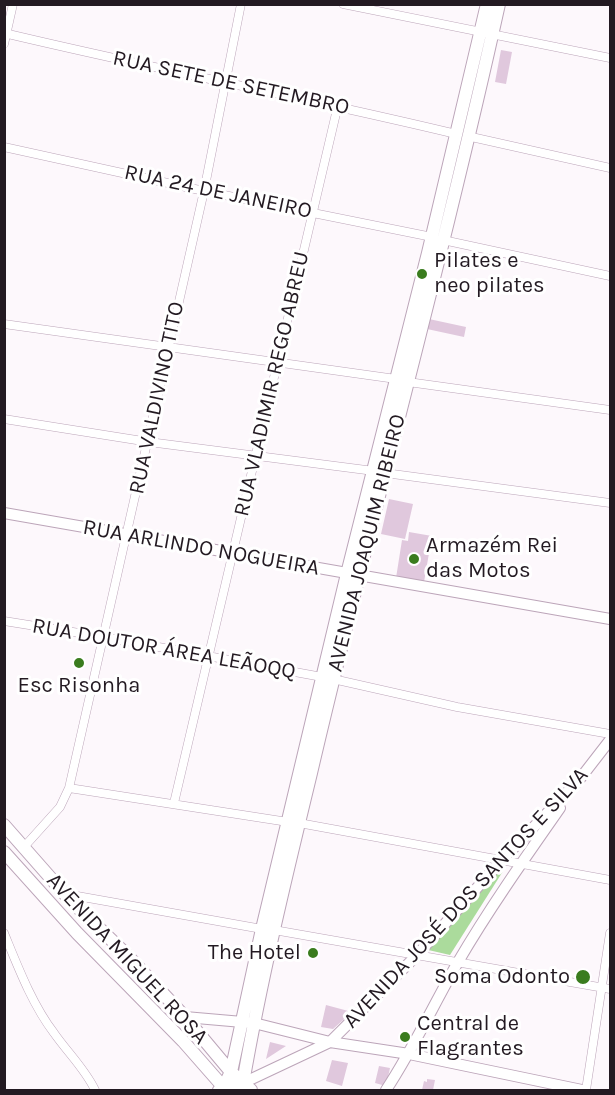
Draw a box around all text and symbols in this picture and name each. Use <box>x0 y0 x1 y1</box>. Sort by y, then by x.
street label: RUA SETE DE SETEMBRO <box>110 45 352 121</box>
street label: RUA 24 DE JANEIRO <box>122 159 314 225</box>
place label: Pilates e neo pilates <box>434 248 545 300</box>
street label: RUA VLADIMIR REGO ABREU <box>229 249 315 519</box>
marker: Pilates e neo pilates <box>415 267 429 281</box>
street label: RUA VALDIVINO TITO <box>124 299 190 497</box>
street label: AVENIDA JOAQUIM RIBEIRO <box>322 412 412 674</box>
street label: RUA ARLINDO NOGUEIRA <box>81 514 321 582</box>
place label: Armazém Rei das Motos <box>426 533 558 584</box>
marker: Armazém Rei das Motos <box>407 552 421 566</box>
street label: RUA DOUTOR ÁREA LEÃOQQ <box>30 613 298 685</box>
marker: Esc Risonha <box>72 656 86 670</box>
place label: Esc Risonha <box>18 673 140 699</box>
street label: AVENIDA JOSÉ DOS SANTOS E SILVA <box>338 762 594 1034</box>
street label: AVENIDA MIGUEL ROSA <box>41 868 213 1050</box>
place label: The Hotel <box>208 940 301 966</box>
marker: The Hotel <box>306 946 320 960</box>
place label: Soma Odonto <box>434 964 570 990</box>
marker: Soma Odonto <box>574 968 592 986</box>
place label: Central de Flagrantes <box>417 1011 524 1062</box>
marker: Central de Flagrantes <box>398 1030 412 1044</box>

